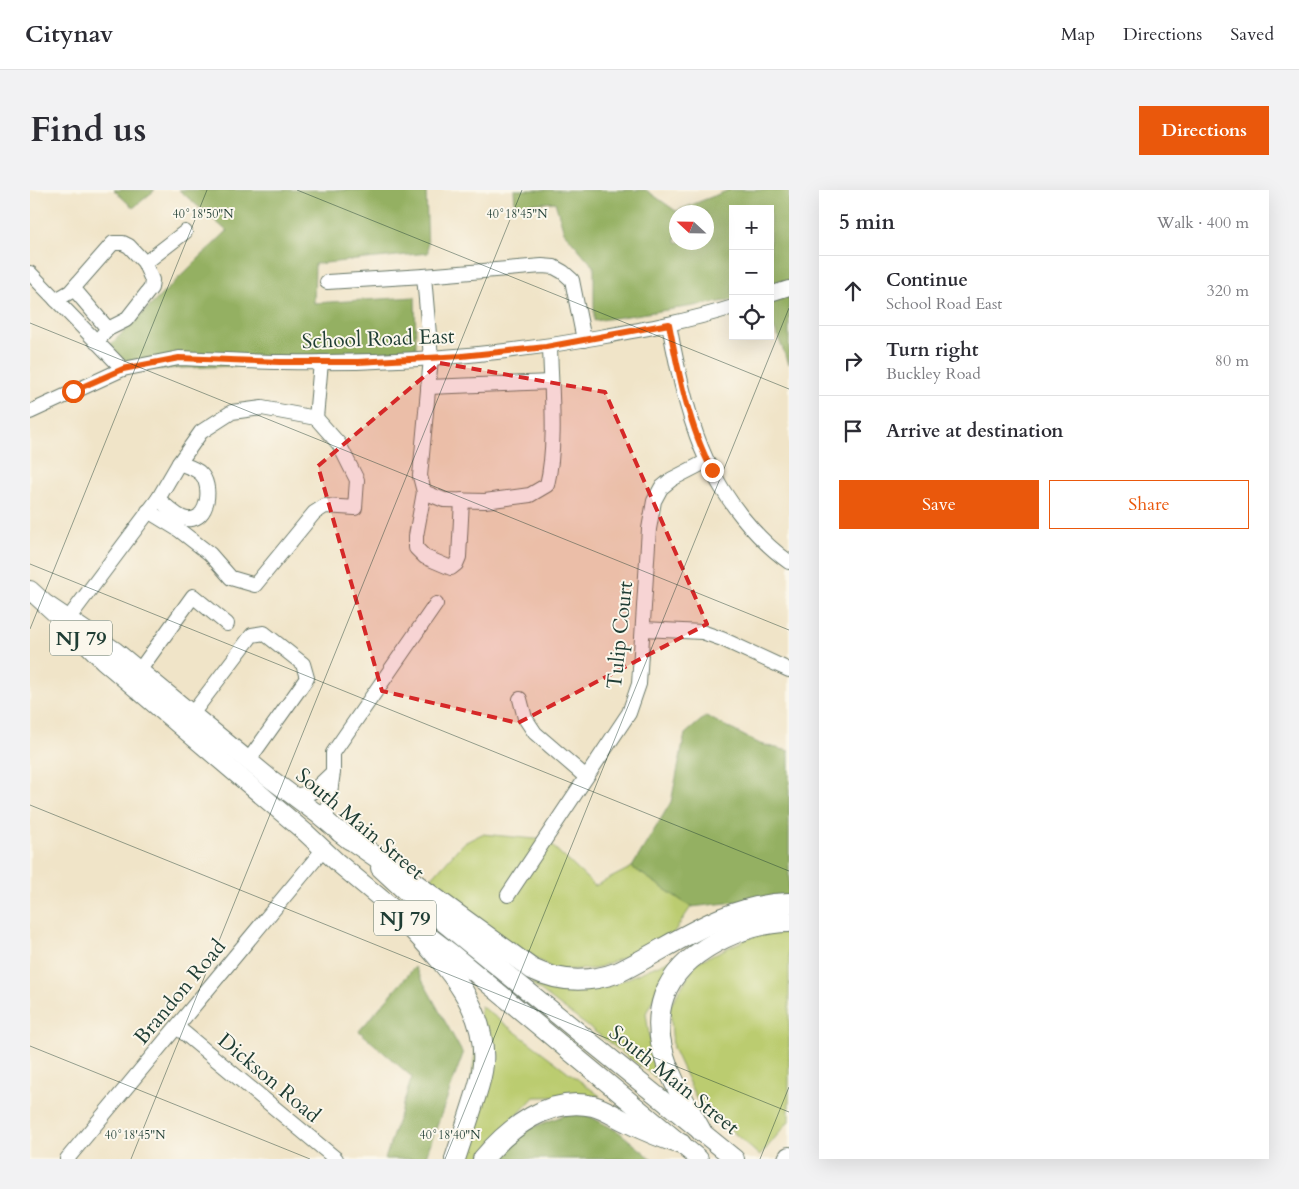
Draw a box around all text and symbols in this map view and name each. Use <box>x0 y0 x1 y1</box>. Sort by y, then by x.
text: Citynav <box>25 18 113 51</box>
text: Map <box>1061 22 1095 47</box>
text: Directions <box>1123 22 1202 47</box>
text: Saved <box>1230 22 1274 47</box>
text: Find us <box>30 106 146 154</box>
button: Directions <box>1139 106 1269 155</box>
north arrow <box>669 205 714 250</box>
map controls <box>729 205 774 340</box>
button: + <box>729 205 774 250</box>
text: 40°18'50"N <box>173 206 234 222</box>
text: 40°18'45"N <box>487 206 548 222</box>
text: 5 min <box>839 208 895 237</box>
text: Walk · 400 m <box>1157 212 1249 234</box>
button: − <box>729 250 774 295</box>
text: Continue <box>886 267 968 293</box>
icon: ahead <box>839 277 867 305</box>
text: 320 m <box>1207 280 1249 302</box>
text: School Road East <box>886 293 1002 315</box>
button: locate <box>729 295 774 340</box>
street label: School Road East <box>301 322 455 356</box>
text: Turn right <box>886 337 978 363</box>
icon: right <box>839 347 867 375</box>
text: 80 m <box>1215 350 1249 372</box>
text: Buckley Road <box>886 363 981 385</box>
route start <box>62 380 85 403</box>
icon: arrive <box>839 417 867 445</box>
text: Arrive at destination <box>886 418 1063 444</box>
route end <box>701 459 724 482</box>
button: Save <box>839 480 1039 529</box>
button: Share <box>1049 480 1249 529</box>
street label: Tulip Court <box>600 579 640 690</box>
road number: NJ 79 <box>50 620 112 656</box>
street label: South Main Street <box>289 761 431 887</box>
road number: NJ 79 <box>374 900 436 936</box>
street label: Brandon Road <box>127 933 233 1051</box>
street label: South Main Street <box>603 1018 746 1142</box>
street label: Dickson Road <box>211 1026 327 1130</box>
text: 40°18'45"N <box>105 1127 166 1143</box>
text: 40°18'40"N <box>420 1127 481 1143</box>

